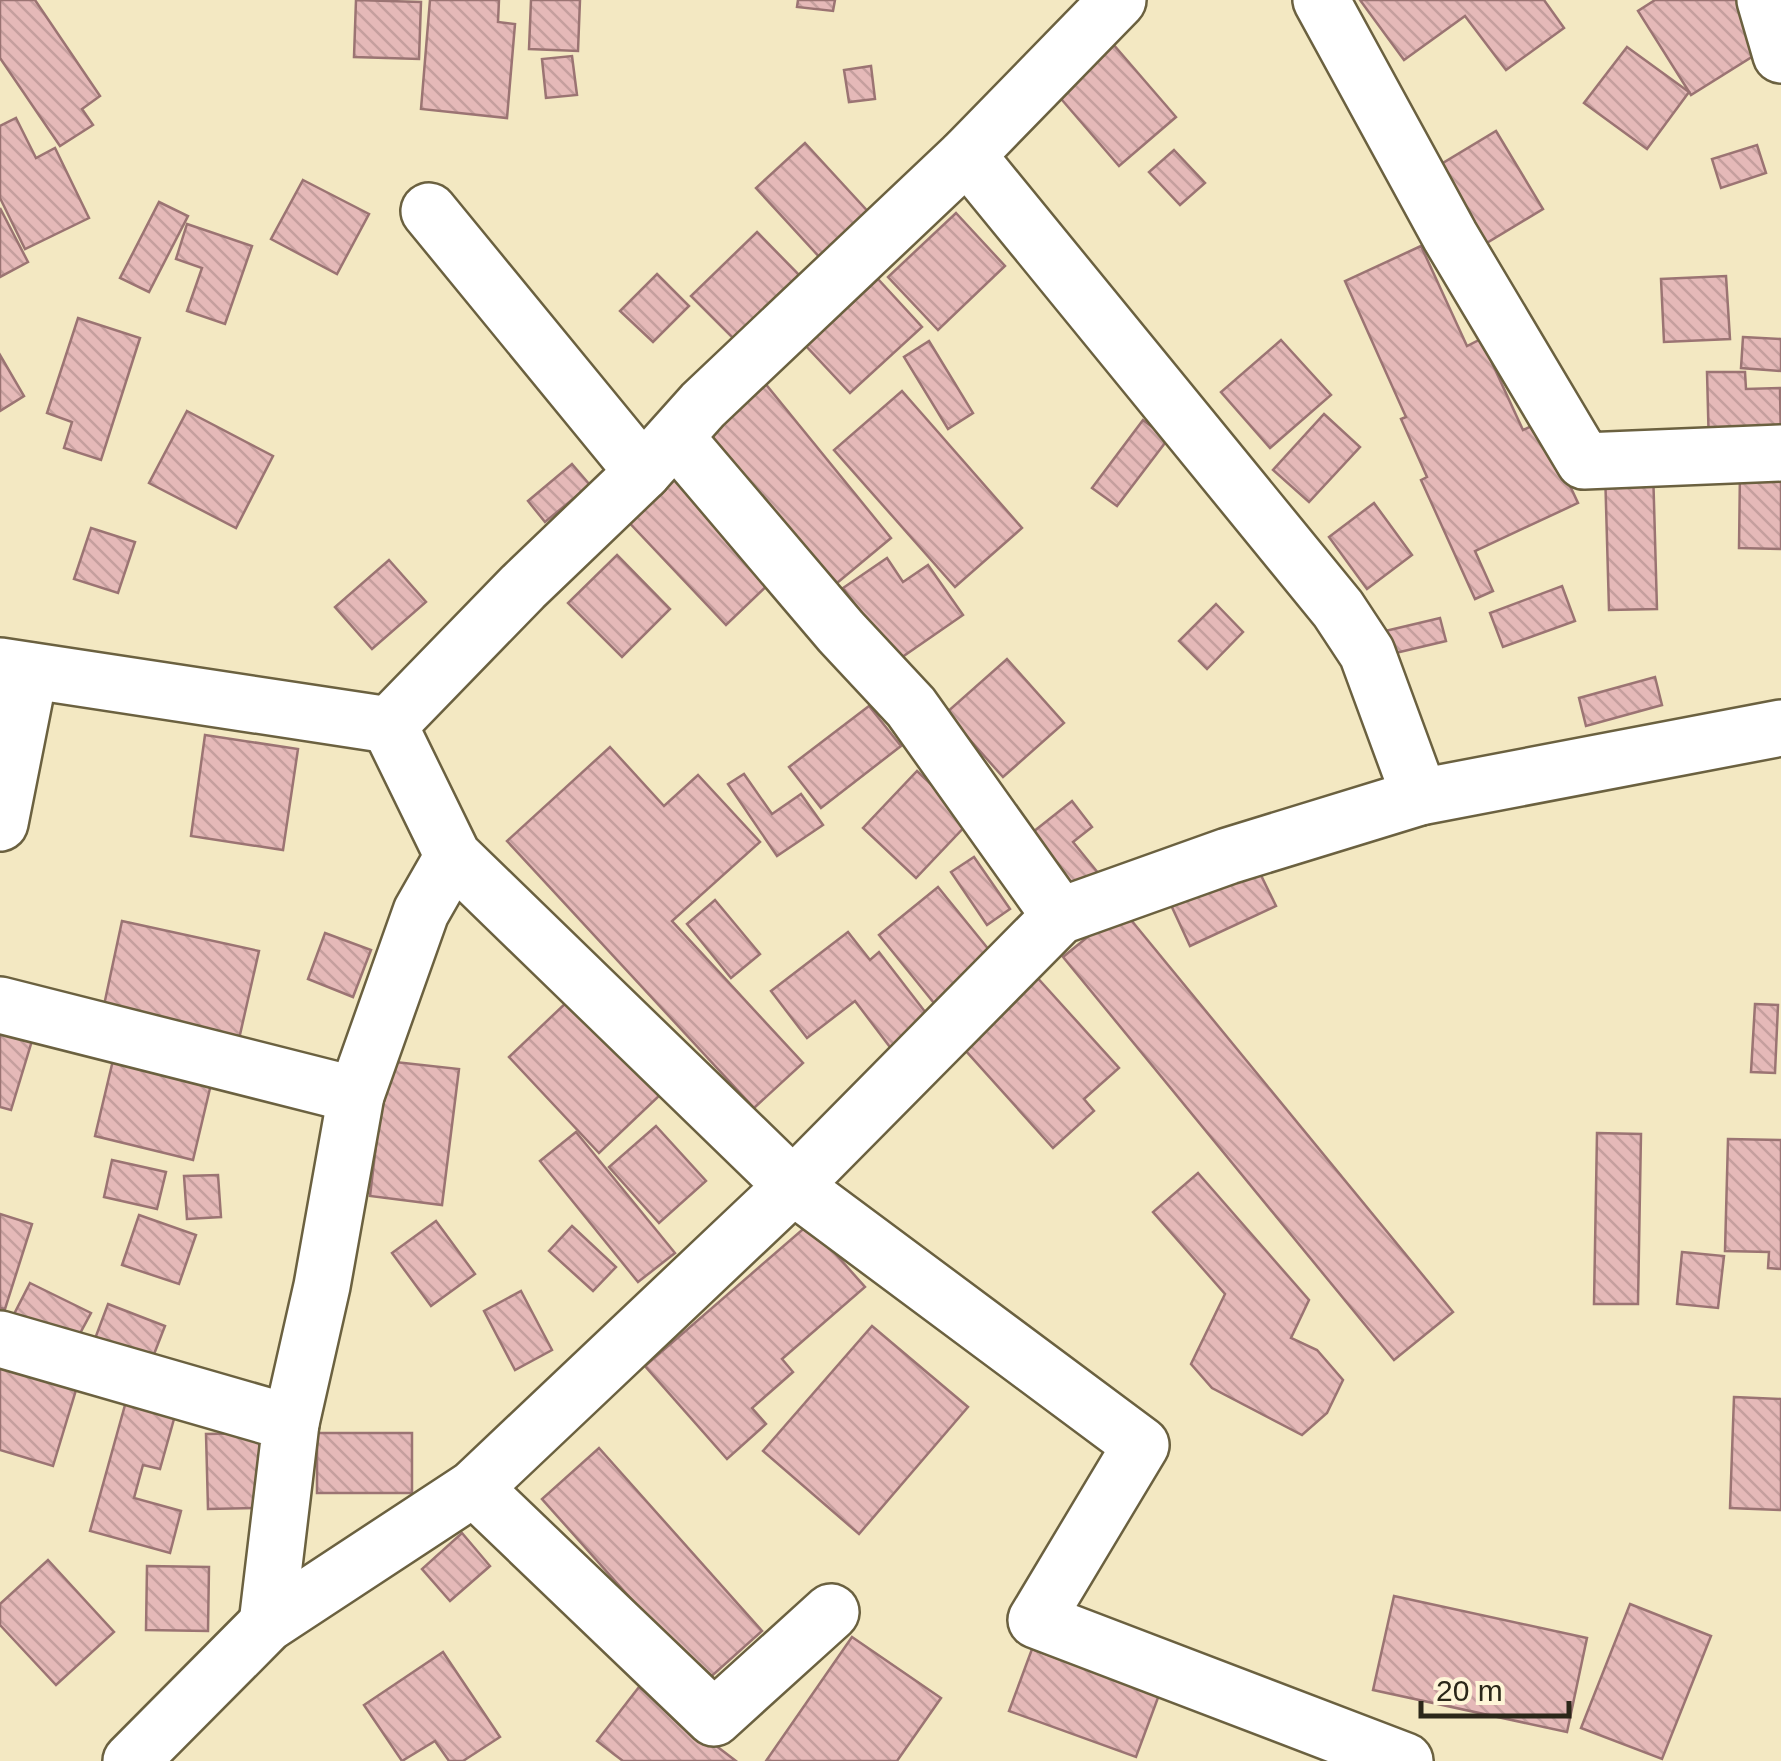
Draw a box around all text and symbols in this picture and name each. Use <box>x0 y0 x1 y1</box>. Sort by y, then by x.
scale bar <box>1421 1656 1568 1718</box>
text: 20 m <box>1436 1674 1503 1707</box>

